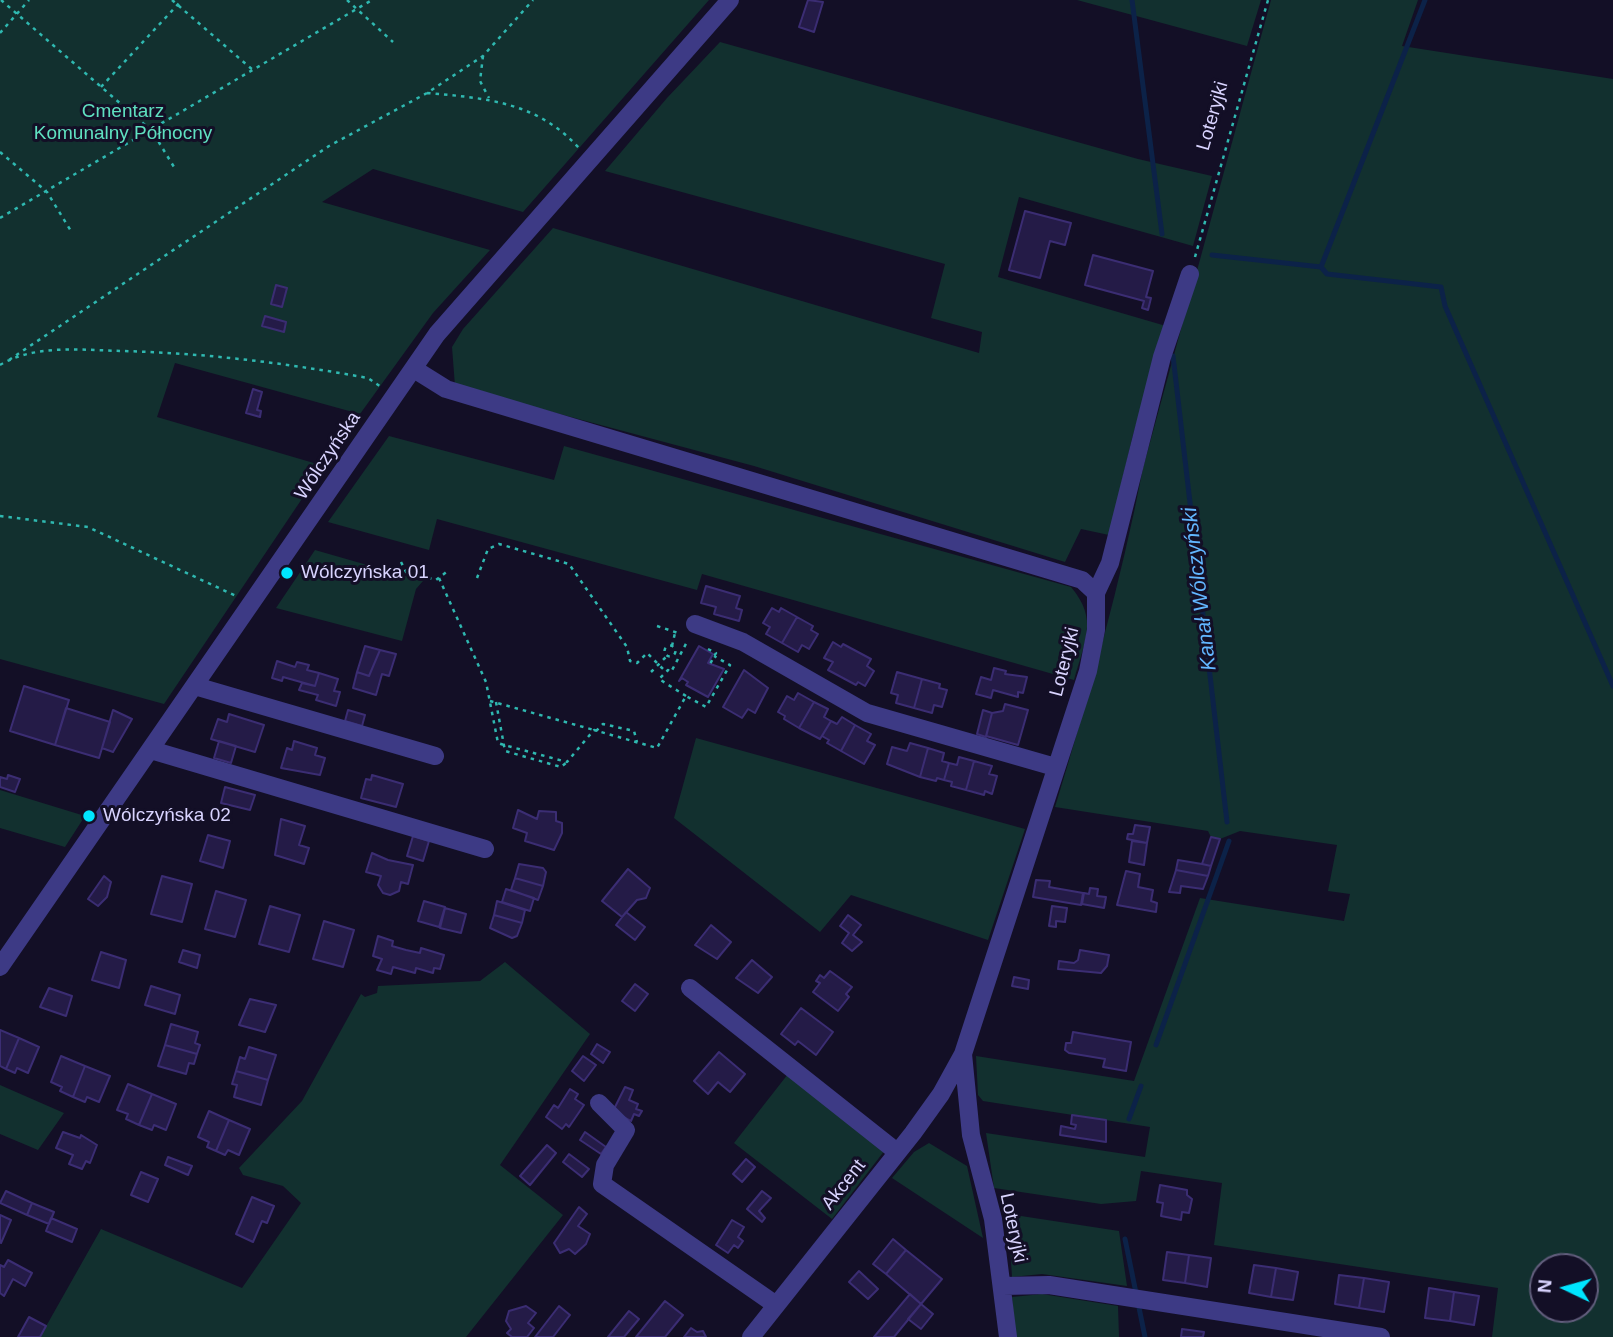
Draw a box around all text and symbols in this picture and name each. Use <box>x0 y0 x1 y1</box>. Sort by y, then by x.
street label: Loteryjki <box>1192 79 1234 153</box>
park label: Cmentarz Komunalny Północny <box>34 101 212 145</box>
street label: Wólczyńska <box>290 408 366 504</box>
water label: Kanał Wólczyński <box>1177 506 1223 672</box>
place label: Wólczyńska 01 <box>301 562 429 584</box>
marker: Wólczyńska 01 <box>279 565 295 581</box>
street label: Loteryjki <box>1045 625 1085 699</box>
place label: Wólczyńska 02 <box>103 805 231 827</box>
marker: Wólczyńska 02 <box>81 808 97 824</box>
street label: Akcent <box>817 1155 871 1215</box>
street label: Loteryjki <box>994 1191 1032 1265</box>
north arrow <box>1529 1253 1599 1323</box>
text: N <box>1534 1279 1556 1294</box>

